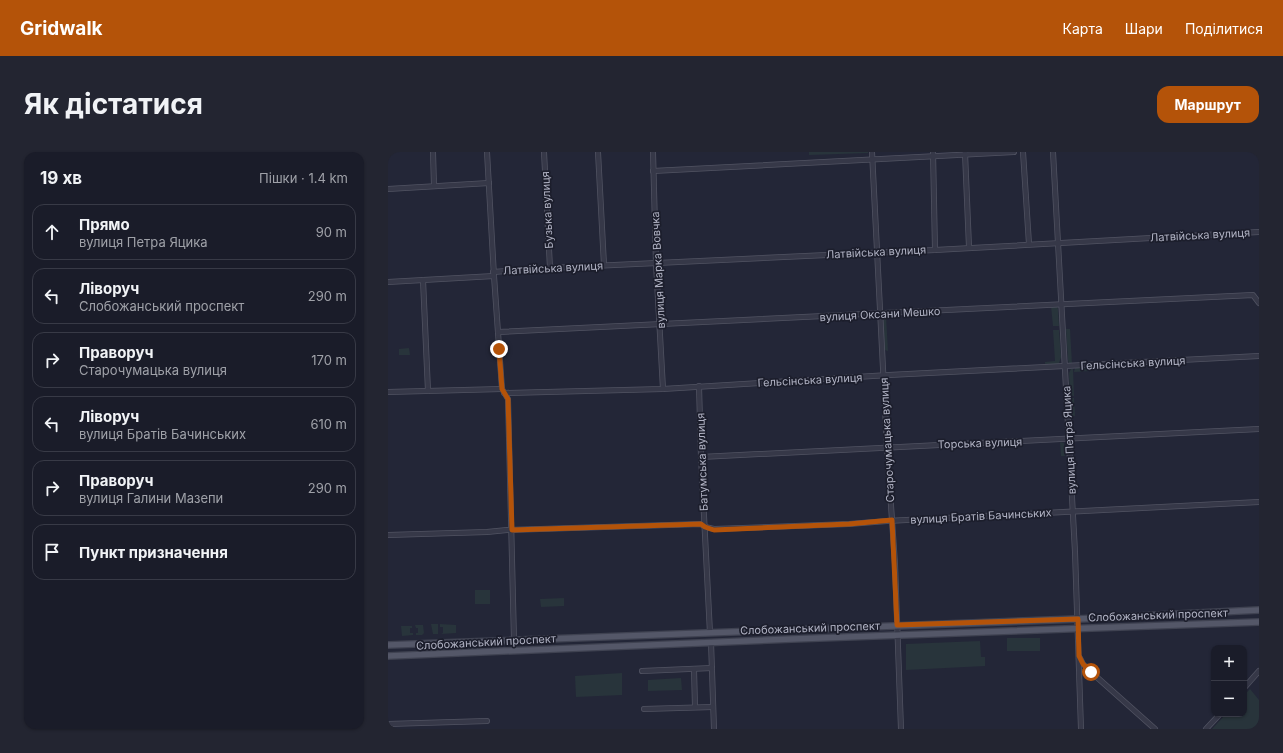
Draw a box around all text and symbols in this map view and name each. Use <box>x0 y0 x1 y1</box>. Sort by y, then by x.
text: Gridwalk <box>20 17 103 40</box>
text: Карта <box>1063 20 1103 37</box>
text: Шари <box>1125 20 1163 37</box>
text: Поділитися <box>1185 20 1263 37</box>
button: Маршрут <box>1157 86 1259 123</box>
text: Як дістатися <box>24 87 203 121</box>
text: 19 хв <box>40 168 82 188</box>
text: Пішки · 1.4 km <box>259 170 348 186</box>
street label: Бузька вулиця <box>538 171 556 249</box>
street label: вулиця Марка Вовчка <box>648 211 668 329</box>
text: Прямо <box>79 215 130 234</box>
icon: ahead <box>41 221 63 243</box>
text: 90 m <box>316 224 347 240</box>
street label: Латвійська вулиця <box>1150 225 1250 245</box>
text: вулиця Петра Яцика <box>79 234 208 250</box>
street label: Латвійська вулиця <box>826 242 926 262</box>
street label: Латвійська вулиця <box>503 258 603 278</box>
text: Ліворуч <box>79 279 139 298</box>
icon: left <box>41 285 63 307</box>
text: 290 m <box>308 288 347 304</box>
text: Слобожанський проспект <box>79 298 244 314</box>
street label: вулиця Оксани Мешко <box>819 304 941 324</box>
route end <box>490 340 508 358</box>
text: Праворуч <box>79 343 153 362</box>
icon: right <box>41 349 63 371</box>
text: 170 m <box>311 352 347 368</box>
street label: Гельсінська вулиця <box>1080 353 1186 373</box>
text: Старочумацька вулиця <box>79 362 227 378</box>
street label: Гельсінська вулиця <box>757 370 863 390</box>
street label: Старочумацька вулиця <box>877 377 897 503</box>
street label: вулиця Петра Яцика <box>1059 385 1079 495</box>
text: Ліворуч <box>79 407 139 426</box>
icon: left <box>41 413 63 435</box>
street label: Батумська вулиця <box>693 413 711 511</box>
text: 610 m <box>310 416 347 432</box>
text: вулиця Братів Бачинських <box>79 426 246 442</box>
street label: Торська вулиця <box>937 435 1023 451</box>
text: Праворуч <box>79 471 153 490</box>
icon: right <box>41 477 63 499</box>
text: 290 m <box>308 480 347 496</box>
text: вулиця Галини Мазепи <box>79 490 223 506</box>
street label: вулиця Братів Бачинських <box>910 505 1052 527</box>
icon: arrive <box>41 541 63 563</box>
text: Пункт призначення <box>79 543 228 562</box>
street label: Слобожанський проспект <box>1088 606 1229 624</box>
street label: Слобожанський проспект <box>740 619 881 637</box>
street label: Слобожанський проспект <box>416 631 557 653</box>
map controls <box>1211 645 1247 717</box>
button: + <box>1211 645 1247 681</box>
route start <box>1082 663 1100 681</box>
button: − <box>1211 681 1247 717</box>

